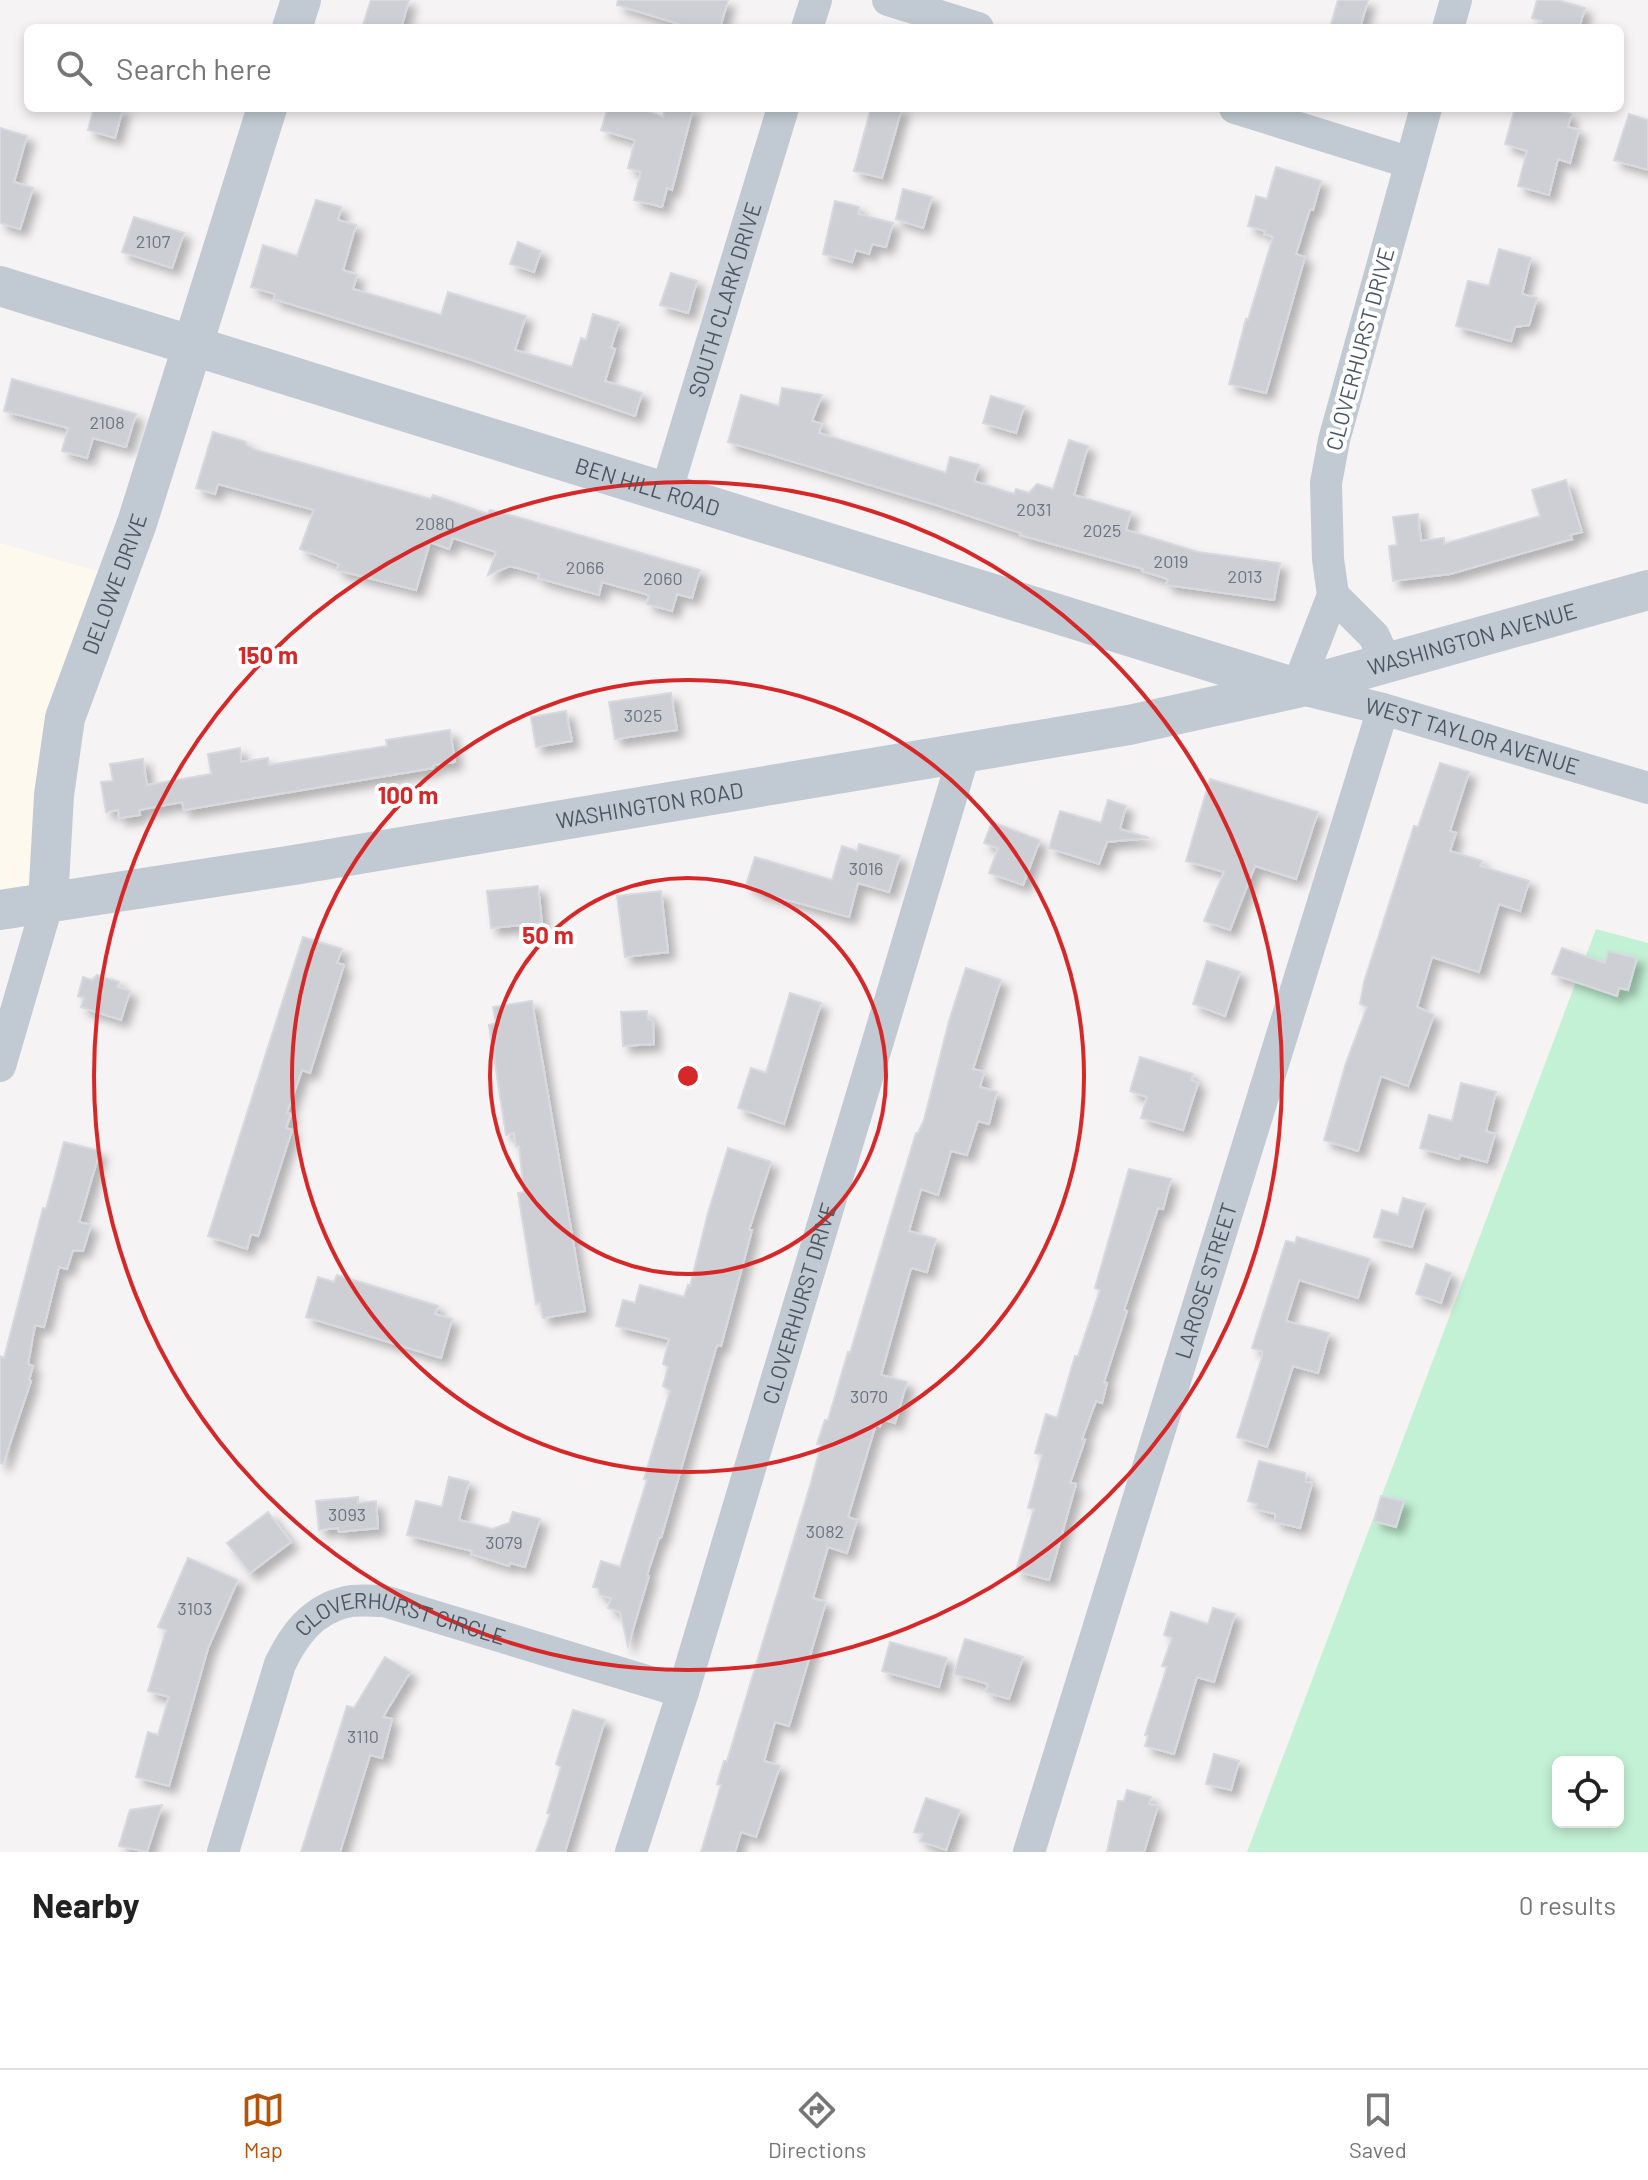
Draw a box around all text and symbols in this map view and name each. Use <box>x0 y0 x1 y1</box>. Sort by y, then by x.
search box <box>24 24 1624 112</box>
icon: search <box>52 46 96 90</box>
text: Search here <box>116 50 272 86</box>
street label: SOUTH CLARK DRIVE <box>682 199 766 400</box>
house number: 2107 <box>136 230 171 252</box>
street label: CLOVERHURST DRIVE <box>1319 244 1399 453</box>
house number: 2108 <box>89 411 125 433</box>
street label: BEN HILL ROAD <box>572 451 723 521</box>
house number: 2031 <box>1016 498 1052 520</box>
street label: DELOWE DRIVE <box>76 510 151 658</box>
house number: 2080 <box>415 512 455 534</box>
house number: 2025 <box>1083 519 1121 541</box>
house number: 2019 <box>1154 550 1189 572</box>
house number: 2066 <box>566 556 604 578</box>
house number: 2013 <box>1228 565 1262 587</box>
house number: 2060 <box>643 567 683 589</box>
street label: WASHINGTON AVENUE <box>1364 597 1580 680</box>
text: 150 m <box>238 640 298 669</box>
street label: WEST TAYLOR AVENUE <box>1363 691 1583 779</box>
house number: 3025 <box>624 704 662 726</box>
street label: WASHINGTON ROAD <box>554 776 745 833</box>
text: 100 m <box>378 780 438 809</box>
house number: 3016 <box>849 857 883 879</box>
text: 50 m <box>522 920 574 949</box>
centre of rings <box>674 1062 702 1090</box>
street label: CLOVERHURST DRIVE <box>756 1199 841 1407</box>
street label: LAROSE STREET <box>1169 1199 1241 1362</box>
house number: 3070 <box>850 1385 888 1407</box>
house number: 3093 <box>328 1503 366 1525</box>
house number: 3082 <box>806 1520 844 1542</box>
house number: 3079 <box>485 1531 523 1553</box>
text: CLOVERHURST CIRCLE <box>288 1586 509 1649</box>
house number: 3103 <box>178 1597 212 1619</box>
street label: CLOVERHURST CIRCLE <box>292 1628 514 1654</box>
house number: 3110 <box>347 1725 379 1747</box>
map controls <box>1552 1756 1624 1828</box>
button: locate <box>1552 1756 1624 1828</box>
text: Nearby <box>32 1884 140 1925</box>
text: 0 results <box>1519 1889 1616 1920</box>
tab: Map <box>241 2088 285 2162</box>
tab: Directions <box>768 2088 866 2162</box>
tab: Saved <box>1349 2088 1407 2162</box>

